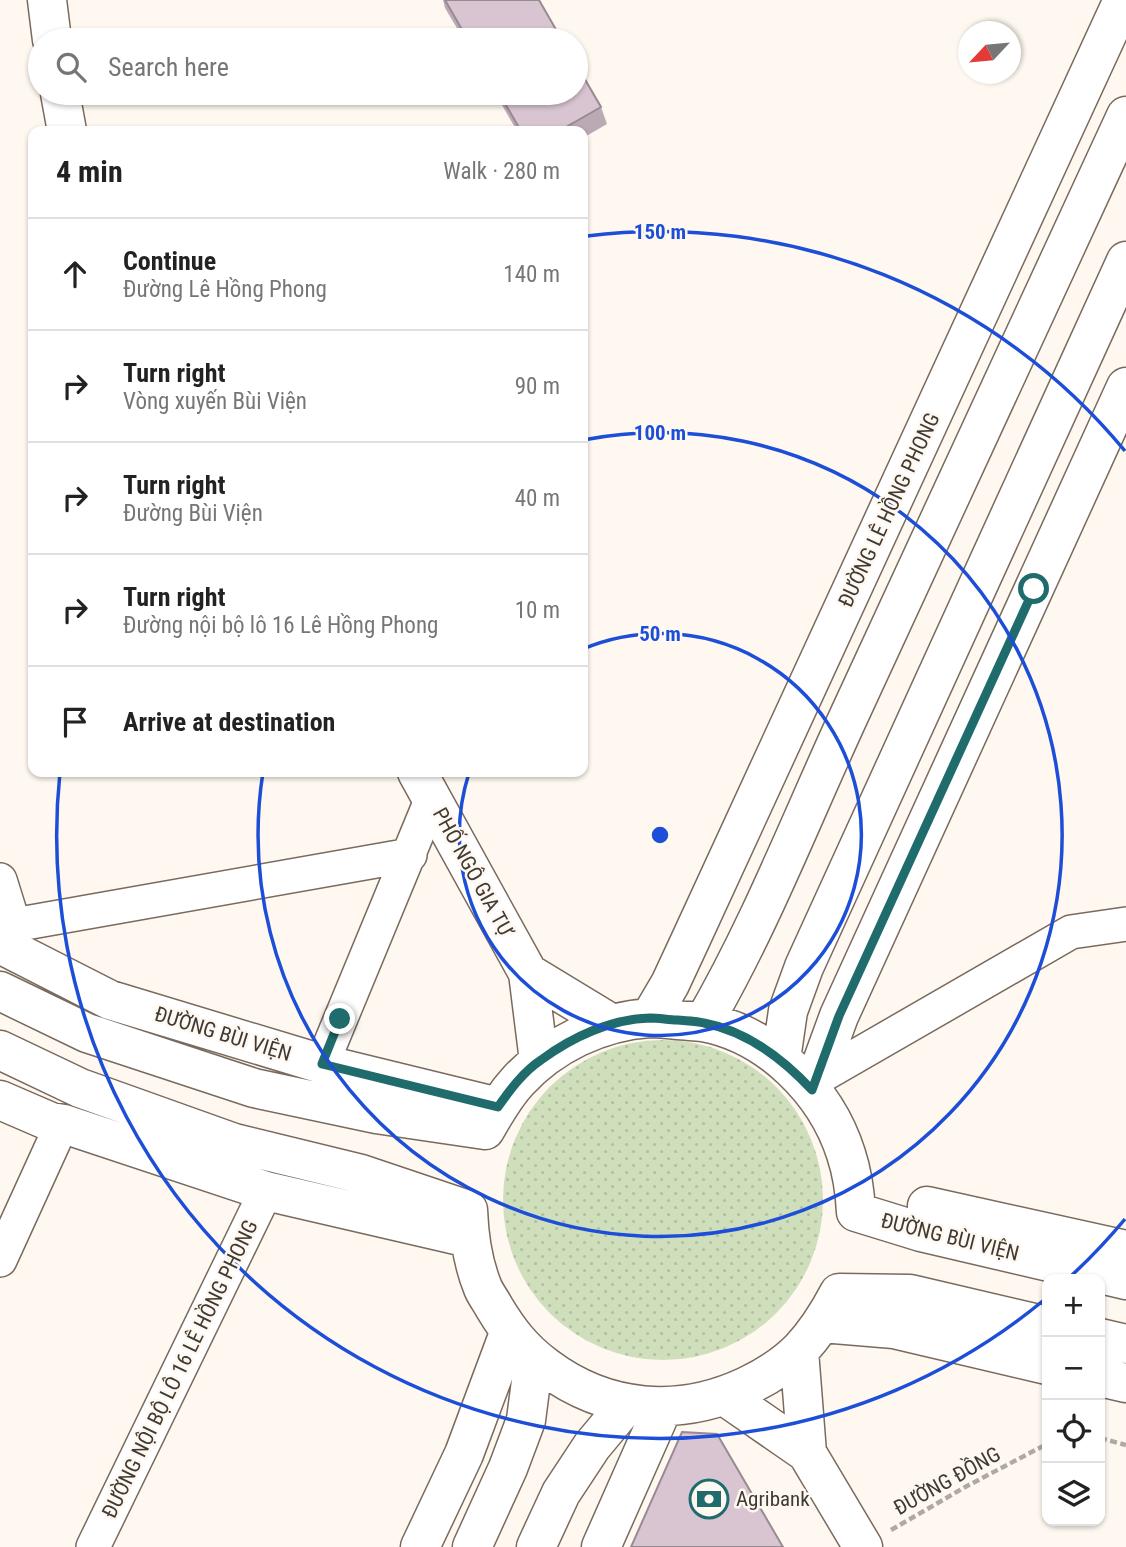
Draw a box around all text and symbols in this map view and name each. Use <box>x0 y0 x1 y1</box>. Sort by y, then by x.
north arrow <box>958 21 1021 84</box>
search box <box>28 28 588 105</box>
icon: search <box>52 48 90 86</box>
text: Search here <box>108 52 229 82</box>
text: 4 min <box>56 154 123 189</box>
text: Walk · 280 m <box>443 158 560 185</box>
text: 150 m <box>634 220 686 244</box>
text: Continue <box>123 246 216 276</box>
icon: ahead <box>56 255 94 293</box>
text: 140 m <box>503 261 560 288</box>
text: Đường Lê Hồng Phong <box>123 276 327 303</box>
text: Turn right <box>123 358 225 388</box>
icon: right <box>56 367 94 405</box>
text: 90 m <box>515 373 560 400</box>
text: Vòng xuyến Bùi Viện <box>123 388 307 415</box>
street label: ĐƯỜNG LÊ HỒNG PHONG <box>833 409 945 611</box>
text: 100 m <box>634 421 686 445</box>
text: Turn right <box>123 470 225 500</box>
icon: right <box>56 479 94 517</box>
text: 40 m <box>515 485 560 512</box>
text: Đường Bùi Viện <box>123 500 263 527</box>
route start <box>1018 573 1049 604</box>
text: Turn right <box>123 582 225 612</box>
icon: right <box>56 591 94 629</box>
text: 10 m <box>515 597 560 624</box>
text: Đường nội bộ lô 16 Lê Hồng Phong <box>123 612 438 639</box>
text: 50 m <box>639 622 681 646</box>
icon: arrive <box>56 703 94 741</box>
text: Arrive at destination <box>123 707 335 737</box>
street label: PHỐ NGÔ GIA TỰ <box>428 803 520 941</box>
centre of rings <box>648 823 672 847</box>
street label: ĐƯỜNG BÙI VIỆN <box>152 1002 294 1066</box>
route end <box>324 1003 355 1034</box>
street label: ĐƯỜNG BÙI VIỆN <box>878 1208 1022 1266</box>
street label: ĐƯỜNG NỘI BỘ LÔ 16 LÊ HỒNG PHONG <box>96 1216 263 1522</box>
map controls <box>1042 1274 1105 1526</box>
button: + <box>1042 1274 1105 1337</box>
button: − <box>1042 1337 1105 1400</box>
button: locate <box>1042 1400 1105 1463</box>
street label: ĐƯỜNG ĐỒNG <box>889 1441 1004 1520</box>
button: layers <box>1042 1463 1105 1526</box>
bank icon: Agribank <box>688 1478 730 1520</box>
place label: Agribank <box>736 1487 810 1511</box>

